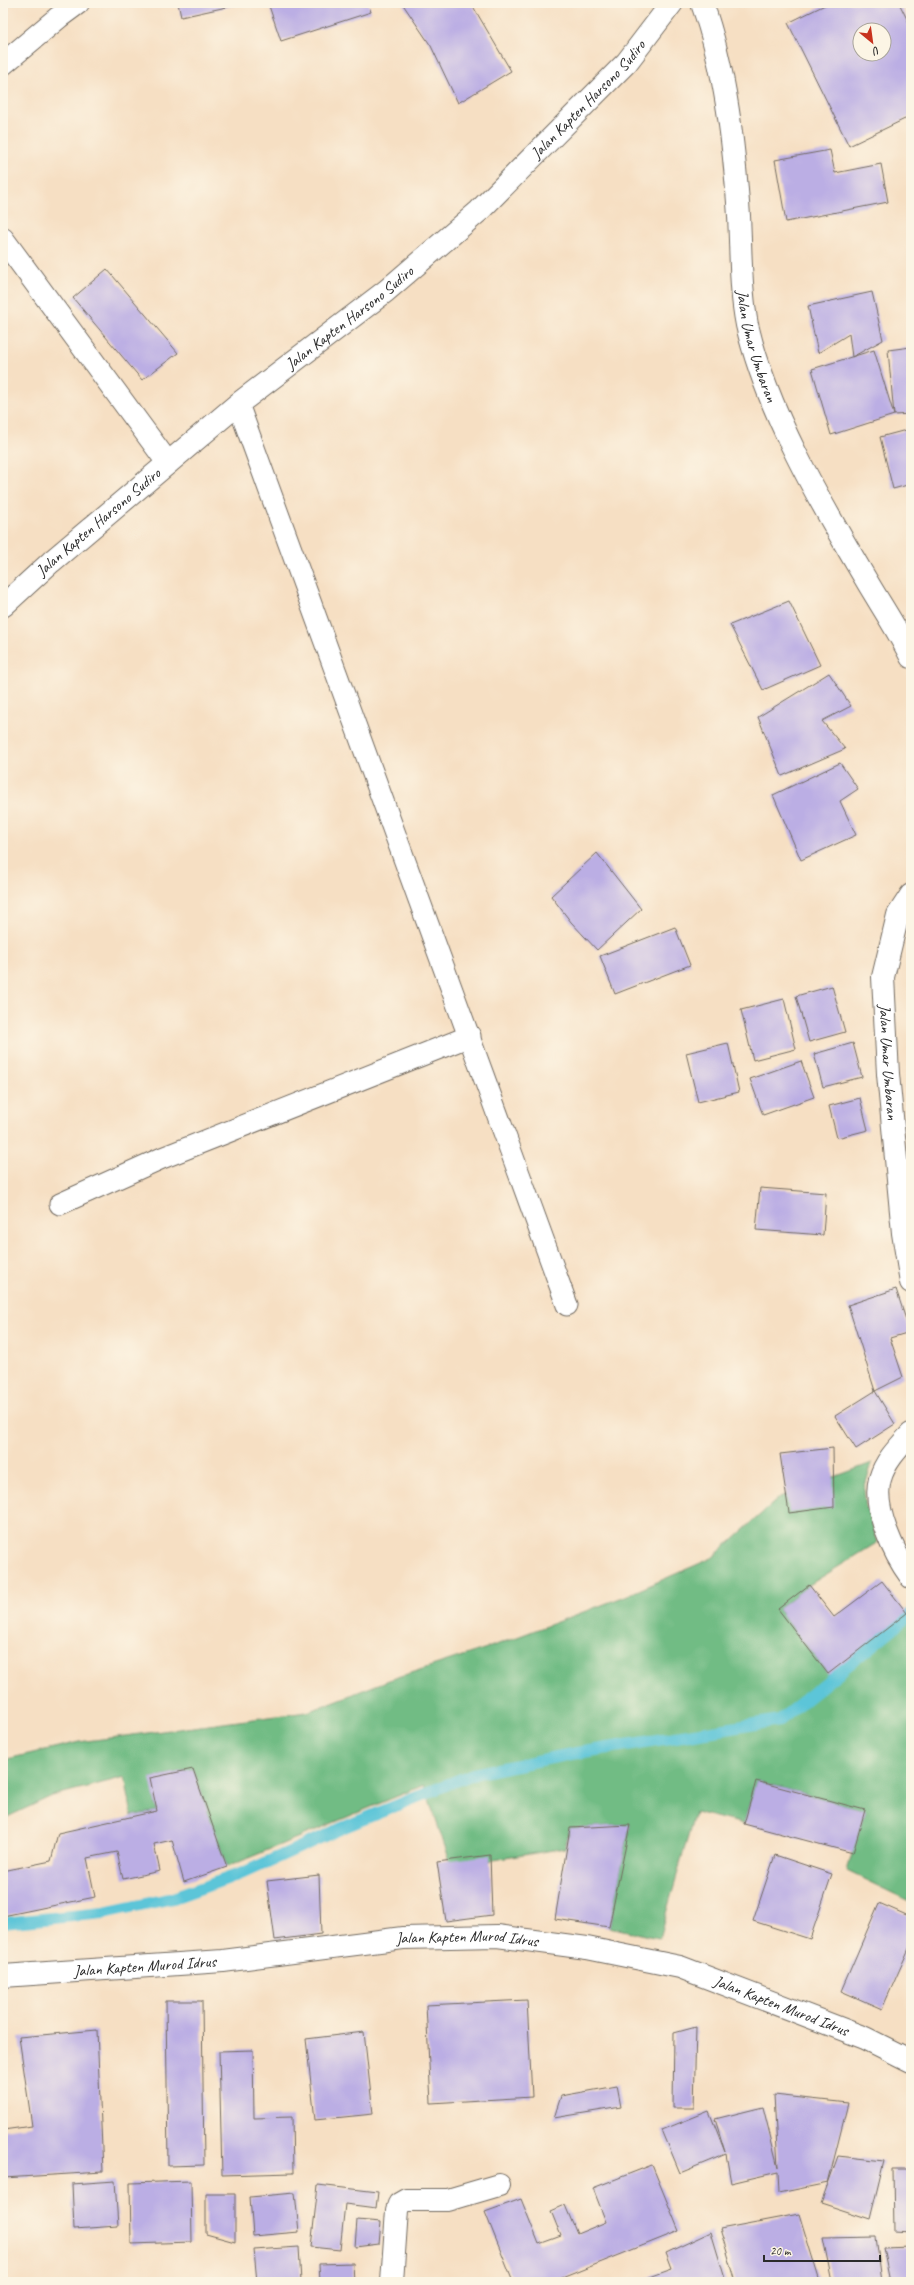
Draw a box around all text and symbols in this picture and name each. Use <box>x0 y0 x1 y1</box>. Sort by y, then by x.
north arrow <box>852 22 892 62</box>
street label: Jalan Kapten Harsono Sudiro <box>526 35 651 164</box>
text: U <box>869 43 883 59</box>
street label: Jalan Kapten Harsono Sudiro <box>281 261 419 375</box>
street label: Jalan Umar Umbaran <box>732 288 782 406</box>
street label: Jalan Kapten Harsono Sudiro <box>31 463 166 581</box>
street label: Jalan Umar Umbaran <box>874 1003 902 1122</box>
street label: Jalan Kapten Murod Idrus <box>394 1926 541 1952</box>
street label: Jalan Kapten Murod Idrus <box>72 1951 218 1981</box>
street label: Jalan Kapten Murod Idrus <box>710 1971 853 2041</box>
scale bar <box>764 2237 880 2263</box>
text: 20 m <box>770 2243 792 2259</box>

